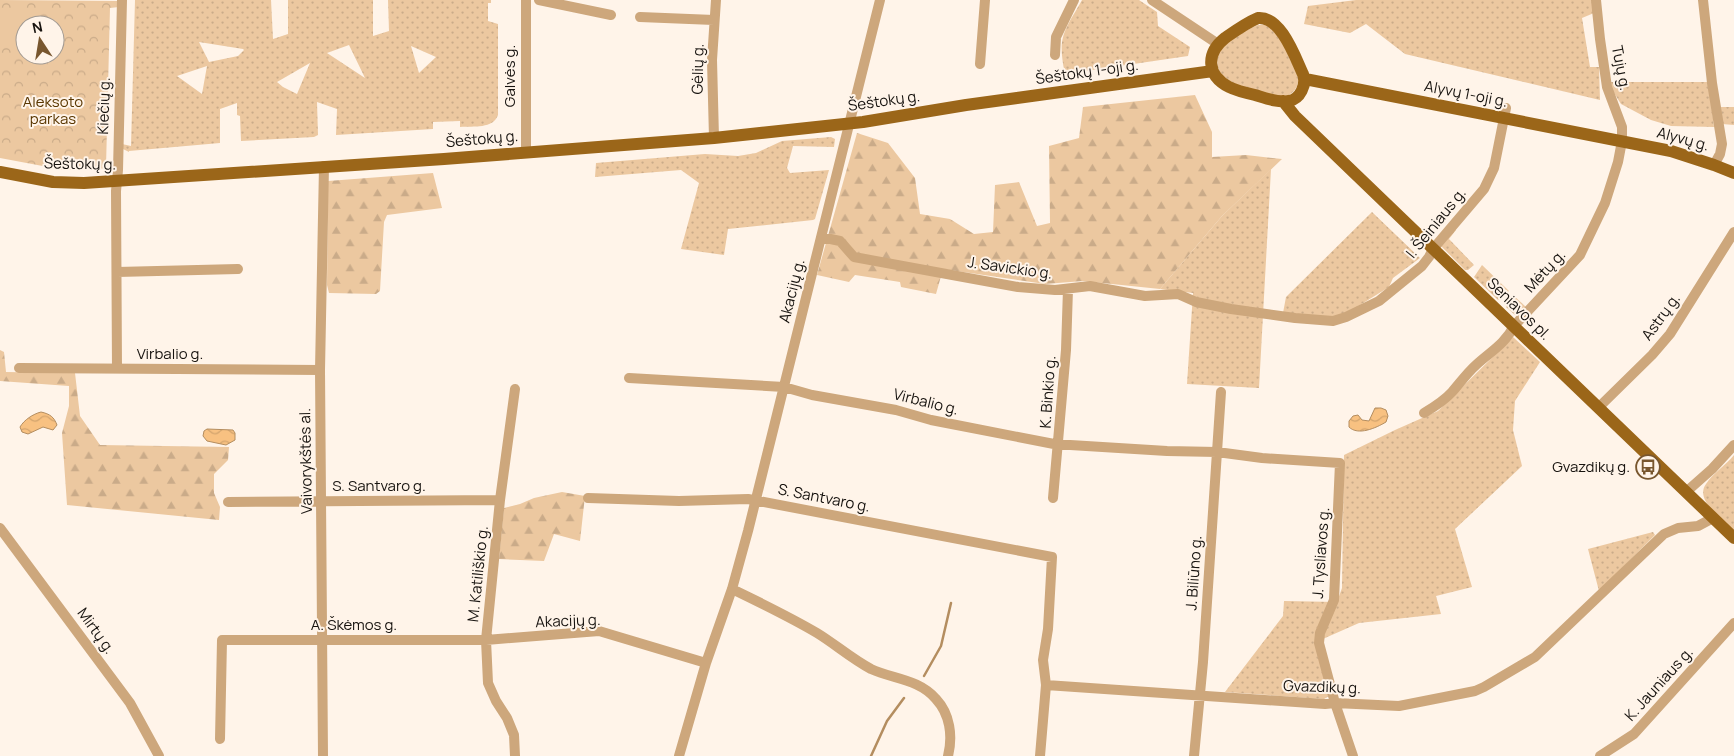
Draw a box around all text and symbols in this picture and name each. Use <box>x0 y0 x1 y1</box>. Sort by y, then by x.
north arrow <box>15 15 65 65</box>
text: N <box>30 16 44 37</box>
street label: Gėlių g. <box>687 43 708 95</box>
street label: Tujų g. <box>1607 44 1636 92</box>
street label: Galvės g. <box>499 45 520 107</box>
street label: Šeštokų 1-oji g. <box>1034 54 1140 89</box>
street label: Alyvų 1-oji g. <box>1423 75 1510 112</box>
street label: Kiečių g. <box>92 77 115 135</box>
street label: Šeštokų g. <box>847 85 921 116</box>
park label: Aleksoto parkas <box>23 91 83 129</box>
street label: Alyvų g. <box>1655 121 1712 156</box>
street label: Šeštokų g. <box>445 125 519 152</box>
street label: Šeštokų g. <box>44 152 116 175</box>
street label: I. Šeiniaus g. <box>1401 183 1471 262</box>
street label: Mėtų g. <box>1519 244 1570 297</box>
street label: J. Savickio g. <box>966 251 1054 284</box>
street label: Akacijų g. <box>773 257 810 325</box>
street label: Seniavos pl. <box>1483 273 1556 344</box>
street label: Astrų g. <box>1636 289 1685 344</box>
street label: Virbalio g. <box>137 343 203 364</box>
street label: K. Binkio g. <box>1034 355 1061 429</box>
street label: Virbalio g. <box>891 383 961 420</box>
street label: Vaivorykštės al. <box>294 408 317 514</box>
bus stop icon: Gvazdikų g. <box>1635 454 1661 480</box>
place label: Gvazdikų g. <box>1552 456 1630 477</box>
street label: S. Santvaro g. <box>332 475 426 496</box>
street label: S. Santvaro g. <box>776 478 872 517</box>
street label: J. Tysliavos g. <box>1307 507 1334 599</box>
street label: M. Katiliškio g. <box>462 525 493 623</box>
street label: J. Biliūno g. <box>1180 535 1207 611</box>
street label: Mirtų g. <box>73 603 120 658</box>
street label: Akacijų g. <box>535 609 601 632</box>
street label: A. Škėmos g. <box>311 614 397 635</box>
street label: K. Jauniaus g. <box>1620 642 1698 725</box>
street label: Gvazdikų g. <box>1283 675 1361 698</box>

